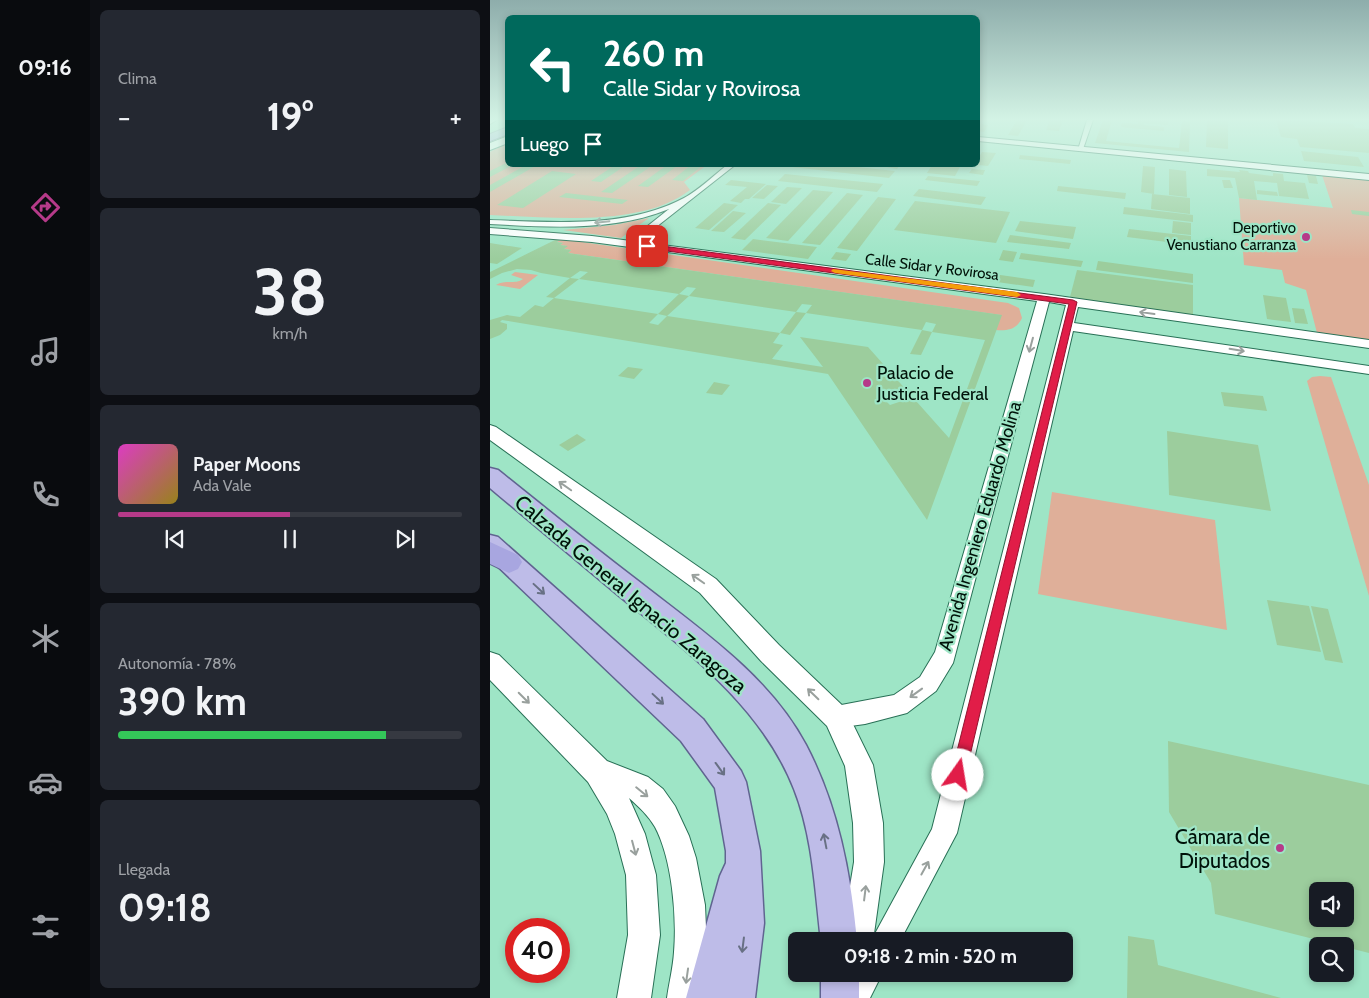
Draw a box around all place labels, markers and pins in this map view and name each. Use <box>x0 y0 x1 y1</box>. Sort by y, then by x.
place label: Deportivo Venustiano Carranza <box>1167 219 1297 254</box>
pin <box>626 225 668 267</box>
marker: Deportivo Venustiano Carranza <box>1300 231 1312 243</box>
place label: Palacio de Justicia Federal <box>876 362 989 405</box>
marker: Palacio de Justicia Federal <box>861 377 873 389</box>
place label: Cámara de Diputados <box>1175 824 1270 873</box>
marker: Cámara de Diputados <box>1274 842 1286 854</box>

